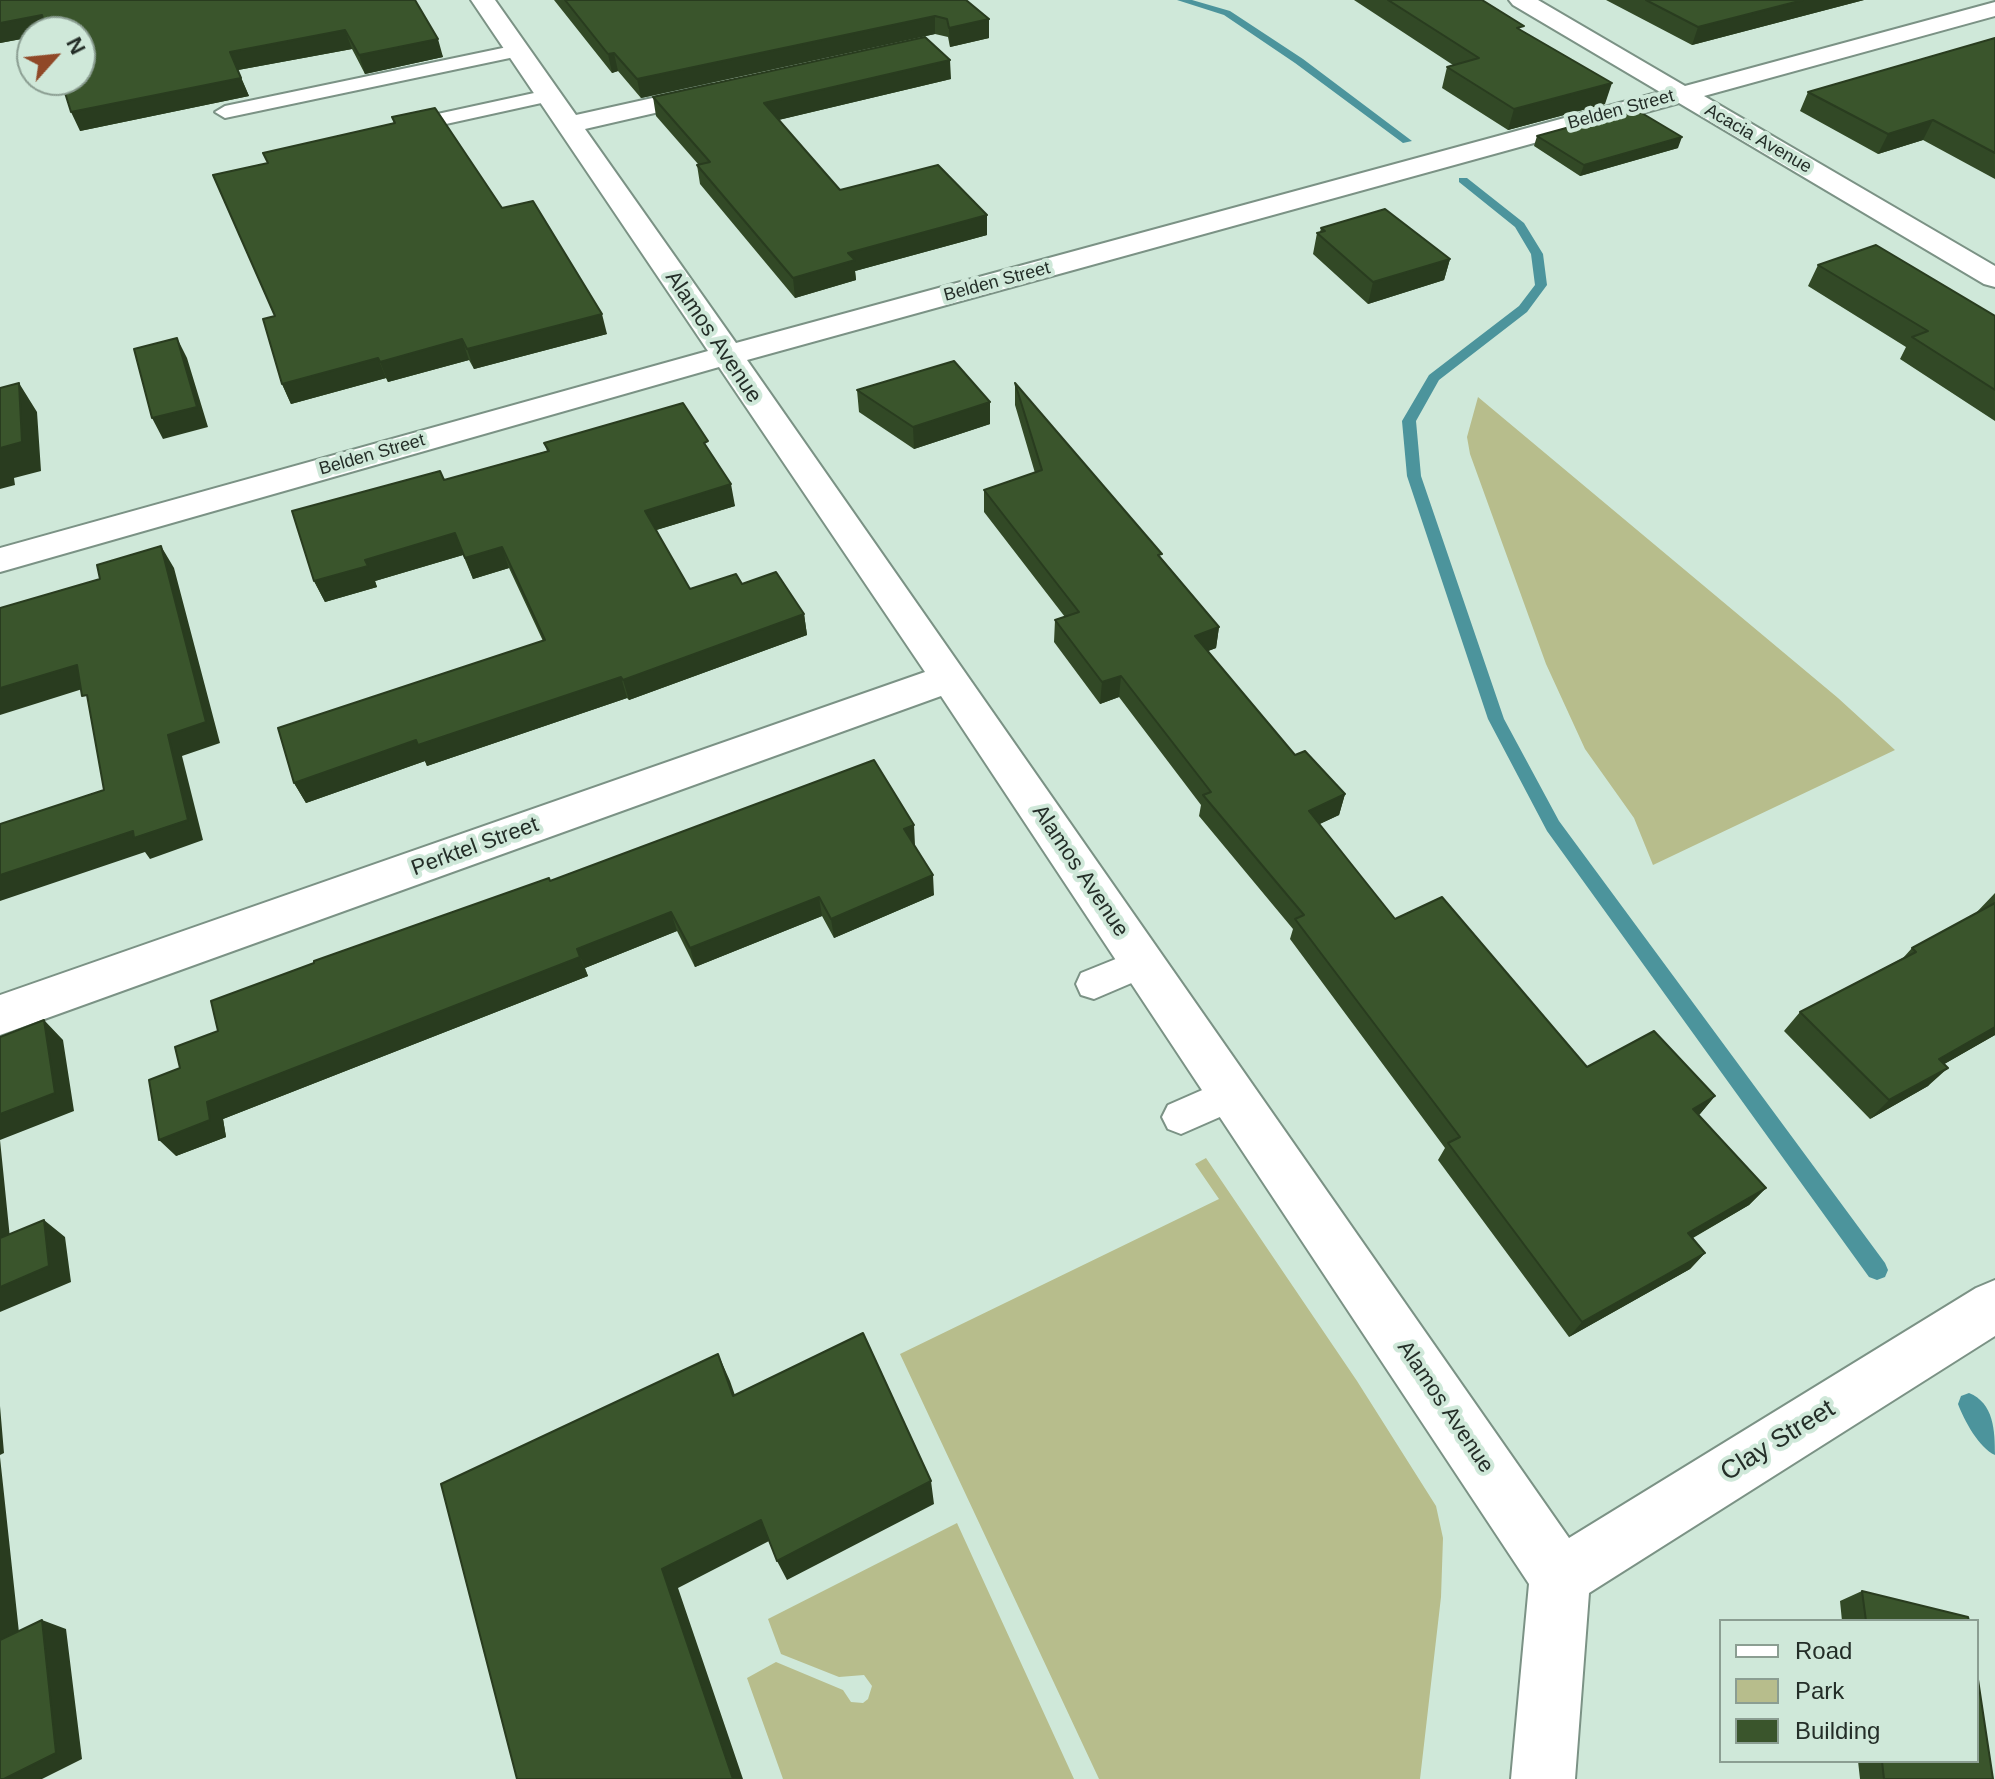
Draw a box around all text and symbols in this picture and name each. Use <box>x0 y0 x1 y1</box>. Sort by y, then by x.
north arrow <box>16 16 96 96</box>
text: N <box>61 33 91 59</box>
street label: Belden Street <box>1566 85 1676 135</box>
street label: Acacia Avenue <box>1701 100 1815 178</box>
street label: Belden Street <box>942 257 1052 307</box>
street label: Alamos Avenue <box>659 266 767 408</box>
street label: Belden Street <box>317 430 427 480</box>
street label: Alamos Avenue <box>1026 800 1134 942</box>
street label: Perktel Street <box>408 812 542 882</box>
street label: Alamos Avenue <box>1391 1336 1499 1478</box>
street label: Clay Street <box>1715 1394 1841 1488</box>
legend <box>1719 1619 1979 1763</box>
text: Road <box>1795 1637 1852 1664</box>
text: Park <box>1795 1677 1844 1704</box>
text: Building <box>1795 1717 1880 1744</box>

